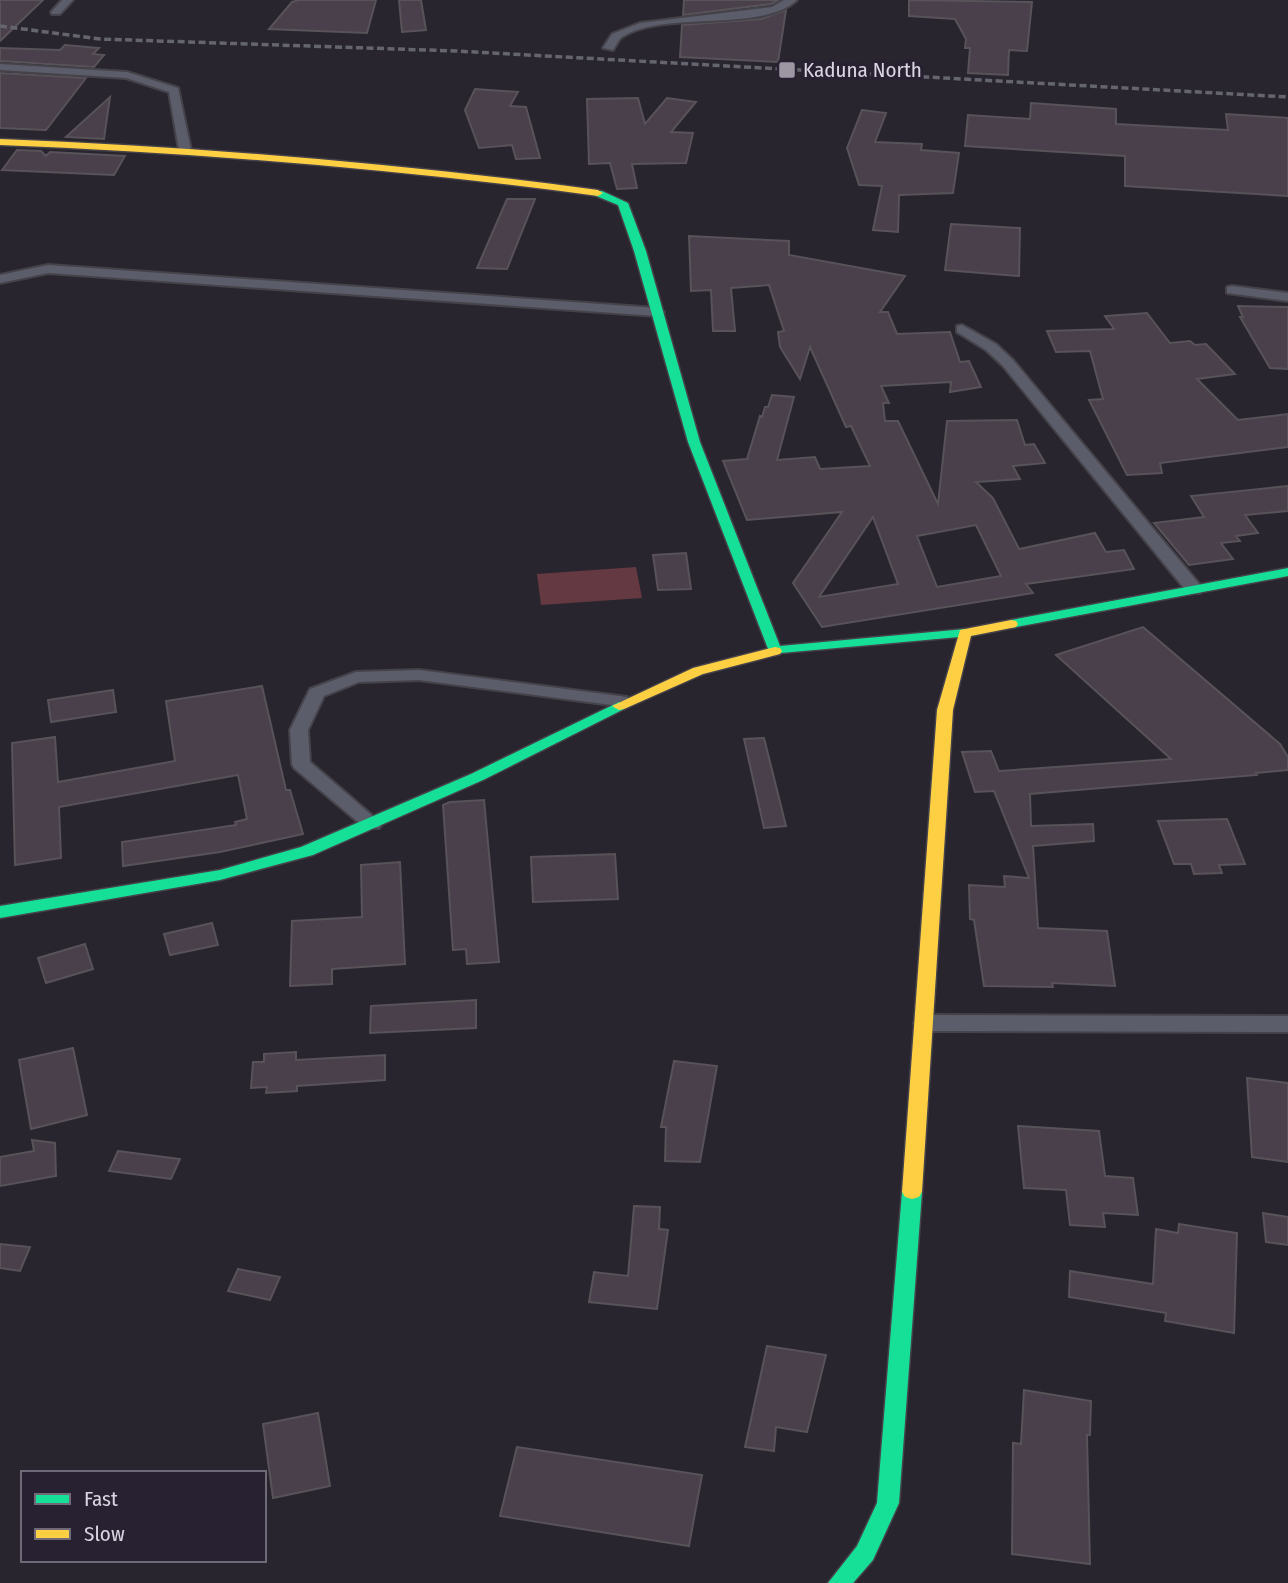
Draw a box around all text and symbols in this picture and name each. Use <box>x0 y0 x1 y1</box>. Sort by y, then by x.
place label: Kaduna North <box>803 57 922 83</box>
marker: Kaduna North <box>777 60 797 80</box>
legend <box>21 1471 266 1562</box>
text: Fast <box>84 1486 118 1512</box>
text: Slow <box>84 1521 125 1547</box>

